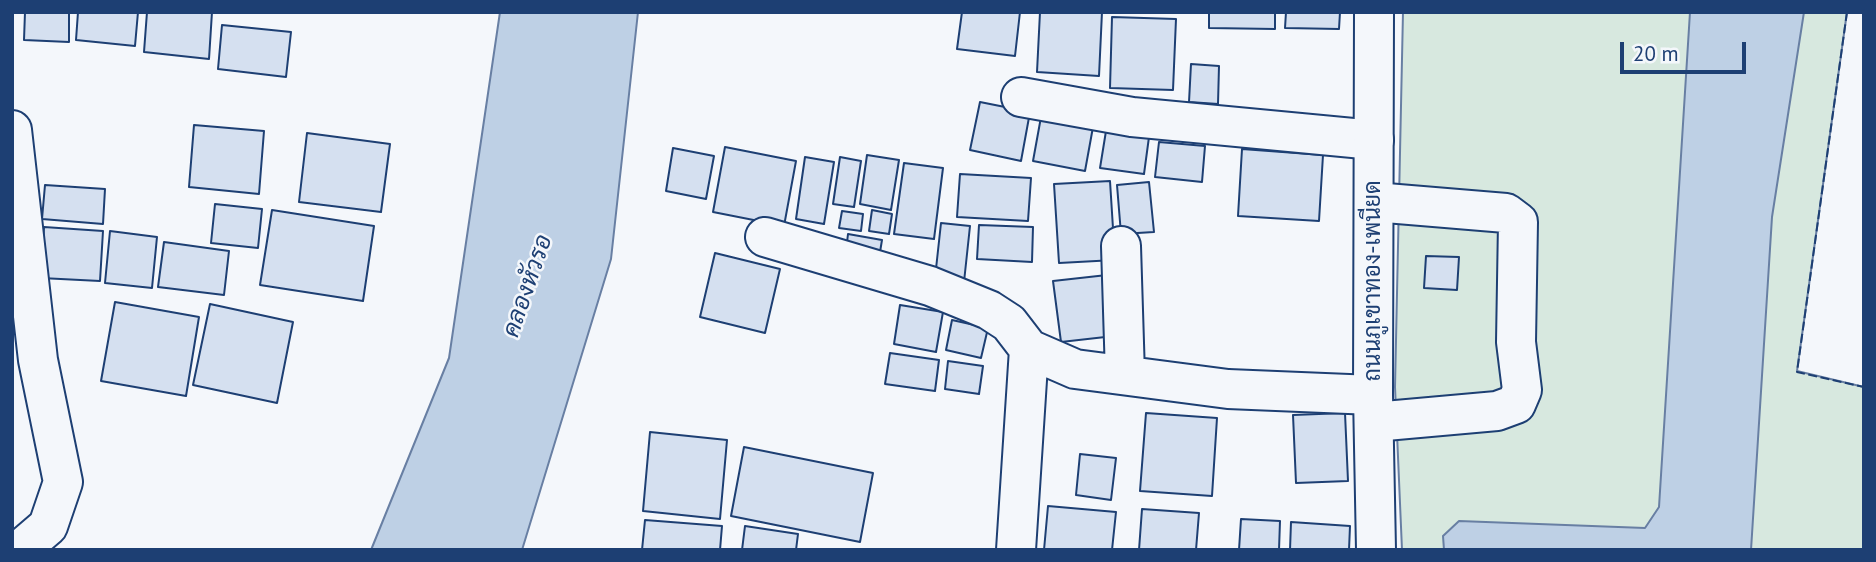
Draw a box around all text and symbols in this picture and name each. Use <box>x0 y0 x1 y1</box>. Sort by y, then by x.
scale bar <box>1624 28 1750 72</box>
text: 20 m <box>1633 40 1679 67</box>
street label: ถนนภูเขาทอง-เพนียด <box>1359 180 1387 382</box>
water label: คลองหัวรอ <box>497 231 559 341</box>

